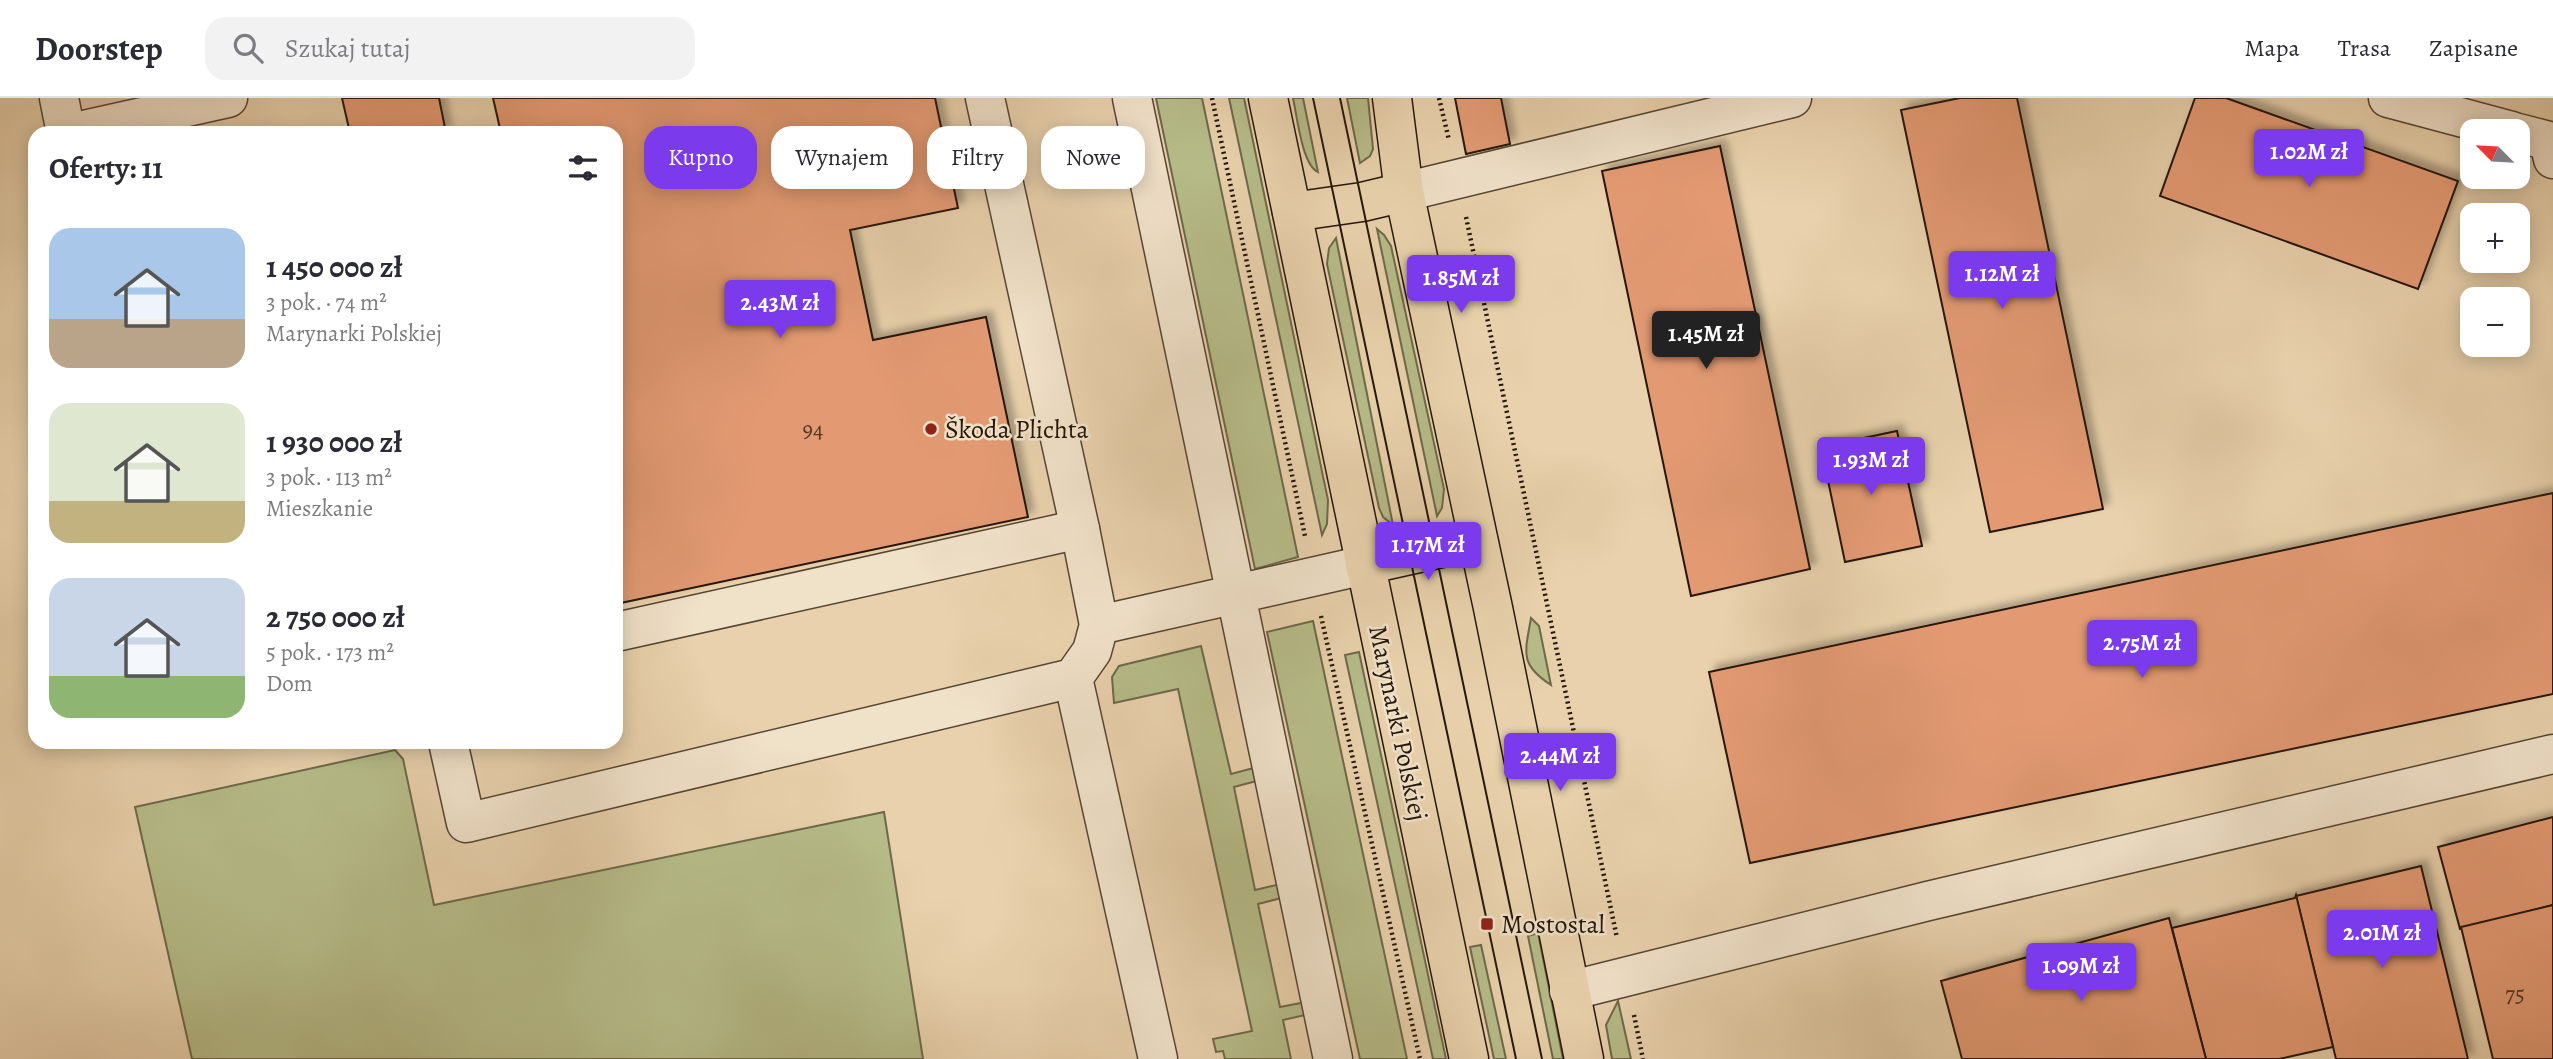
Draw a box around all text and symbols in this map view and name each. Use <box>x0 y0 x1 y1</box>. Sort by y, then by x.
search box <box>205 17 695 80</box>
text: Doorstep <box>35 26 163 71</box>
icon: search <box>229 29 267 67</box>
text: Szukaj tutaj <box>285 31 411 66</box>
text: Mapa <box>2245 32 2300 64</box>
text: Trasa <box>2338 32 2391 64</box>
text: Zapisane <box>2429 32 2518 64</box>
north arrow <box>2460 119 2530 189</box>
map controls <box>2460 119 2530 357</box>
chip: Kupno <box>644 126 757 189</box>
chip: Wynajem <box>771 126 913 189</box>
chip: Filtry <box>927 126 1027 189</box>
chip: Nowe <box>1041 126 1145 189</box>
pin: 1.02M zł <box>2237 130 2381 189</box>
text: 1.02M zł <box>2270 136 2348 167</box>
text: Oferty: 11 <box>49 148 163 188</box>
icon: filters <box>564 149 602 187</box>
button: + <box>2460 203 2530 273</box>
text: 1 450 000 zł <box>266 247 403 287</box>
pin: 1.12M zł <box>1930 252 2074 311</box>
icon: home <box>105 256 189 340</box>
pin: 1.85M zł <box>1389 256 1533 315</box>
text: 1.12M zł <box>1965 258 2039 289</box>
text: 1.85M zł <box>1423 262 1499 293</box>
pin: 2.43M zł <box>708 280 852 340</box>
text: 3 pok. · 74 m² <box>266 287 387 318</box>
text: 2.43M zł <box>740 287 820 318</box>
button: − <box>2460 287 2530 357</box>
pin: 1.45M zł <box>1634 312 1778 371</box>
text: Marynarki Polskiej <box>266 318 442 349</box>
text: 1.45M zł <box>1668 318 1744 349</box>
place label: Škoda Plichta <box>945 412 1089 447</box>
house number: 94 <box>803 414 823 445</box>
marker: Škoda Plichta <box>923 421 939 437</box>
text: 1 930 000 zł <box>266 422 402 462</box>
icon: home <box>105 431 189 515</box>
pin: 1.93M zł <box>1799 438 1943 497</box>
text: 1.93M zł <box>1833 444 1909 475</box>
text: 3 pok. · 113 m² <box>266 462 392 493</box>
text: Mieszkanie <box>266 493 373 524</box>
pin: 1.17M zł <box>1356 522 1500 582</box>
text: 1.17M zł <box>1391 529 1465 560</box>
text: 2 750 000 zł <box>266 597 405 637</box>
icon: home <box>105 606 189 690</box>
pin: 2.75M zł <box>2070 620 2214 680</box>
street label: Marynarki Polskiej <box>1360 622 1436 824</box>
text: 2.75M zł <box>2103 627 2181 658</box>
text: 5 pok. · 173 m² <box>266 637 394 668</box>
text: Dom <box>266 668 313 699</box>
pin: 2.44M zł <box>1488 734 1632 793</box>
text: 2.44M zł <box>1520 740 1600 771</box>
place label: Mostostal <box>1501 907 1605 942</box>
pin: 2.01M zł <box>2310 910 2454 970</box>
marker: Mostostal <box>1479 916 1495 932</box>
text: 2.01M zł <box>2343 917 2421 948</box>
pin: 1.09M zł <box>2009 944 2153 1003</box>
text: 1.09M zł <box>2042 950 2120 981</box>
house number: 75 <box>2505 979 2525 1010</box>

